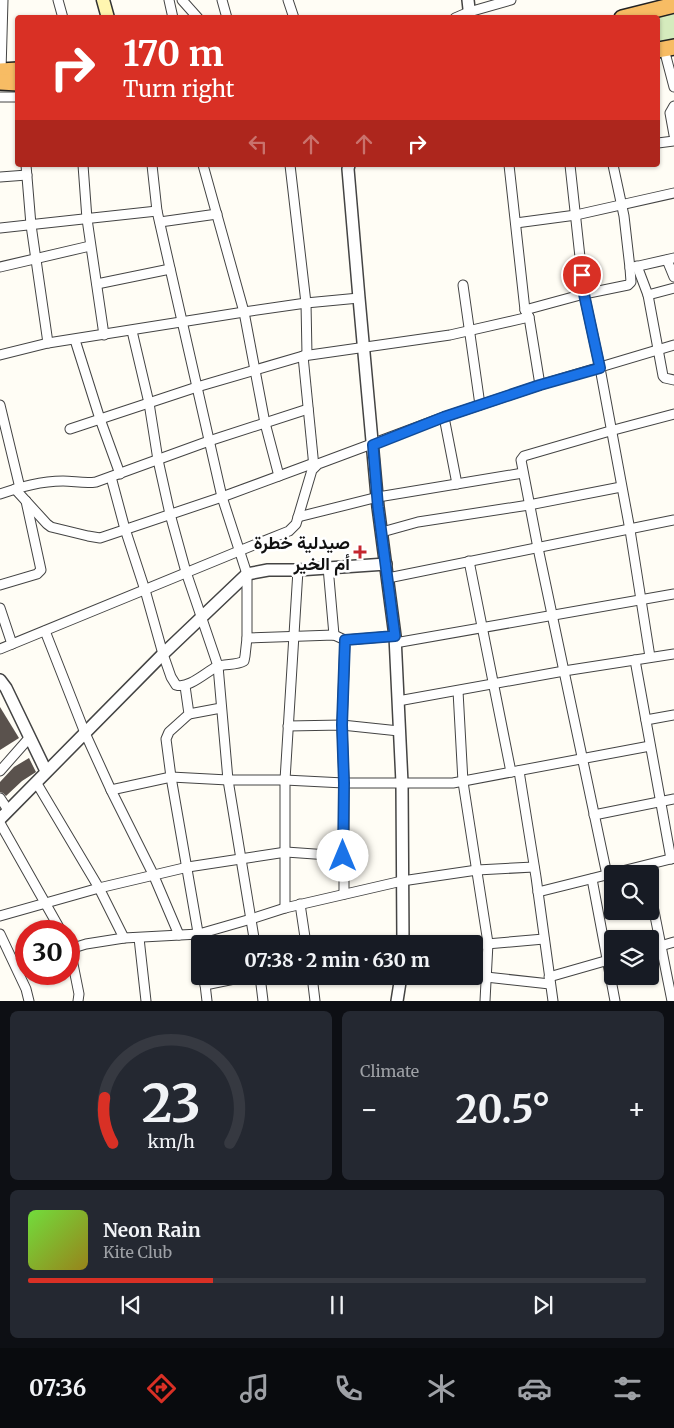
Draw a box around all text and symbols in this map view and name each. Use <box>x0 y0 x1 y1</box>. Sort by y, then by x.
text: 170 m <box>123 32 224 76</box>
icon: right <box>40 35 105 100</box>
text: Turn right <box>123 75 234 103</box>
icon: left <box>244 130 272 158</box>
icon: ahead <box>297 130 325 158</box>
icon: ahead <box>350 130 378 158</box>
icon: right <box>403 130 431 158</box>
pin <box>561 254 603 296</box>
icon: arrive <box>568 261 596 289</box>
place label: صيدلية خطرة أم الخير <box>254 531 350 576</box>
marker: صيدلية خطرة أم الخير <box>354 546 366 558</box>
position arrow <box>316 829 368 881</box>
map controls <box>604 865 659 985</box>
button: search <box>604 865 659 920</box>
speed limit sign: 30 <box>15 920 80 985</box>
button: layers <box>604 930 659 985</box>
text: 07:38 · 2 min · 630 m <box>244 948 430 972</box>
text: Climate <box>360 1061 419 1081</box>
text: 23 <box>141 1071 201 1136</box>
text: 20.5° <box>456 1086 550 1133</box>
text: − <box>360 1091 379 1127</box>
text: + <box>627 1091 646 1127</box>
text: km/h <box>147 1130 195 1153</box>
text: Neon Rain <box>103 1218 201 1242</box>
text: Kite Club <box>103 1242 172 1262</box>
icon: previous <box>117 1291 145 1319</box>
icon: pause <box>323 1291 351 1319</box>
icon: next <box>529 1291 557 1319</box>
icon: directions <box>144 1371 179 1406</box>
icon: music <box>237 1371 272 1406</box>
icon: phone <box>331 1371 366 1406</box>
icon: climate <box>424 1371 459 1406</box>
icon: car <box>517 1371 552 1406</box>
icon: filters <box>610 1371 645 1406</box>
text: 07:36 <box>29 1374 86 1402</box>

